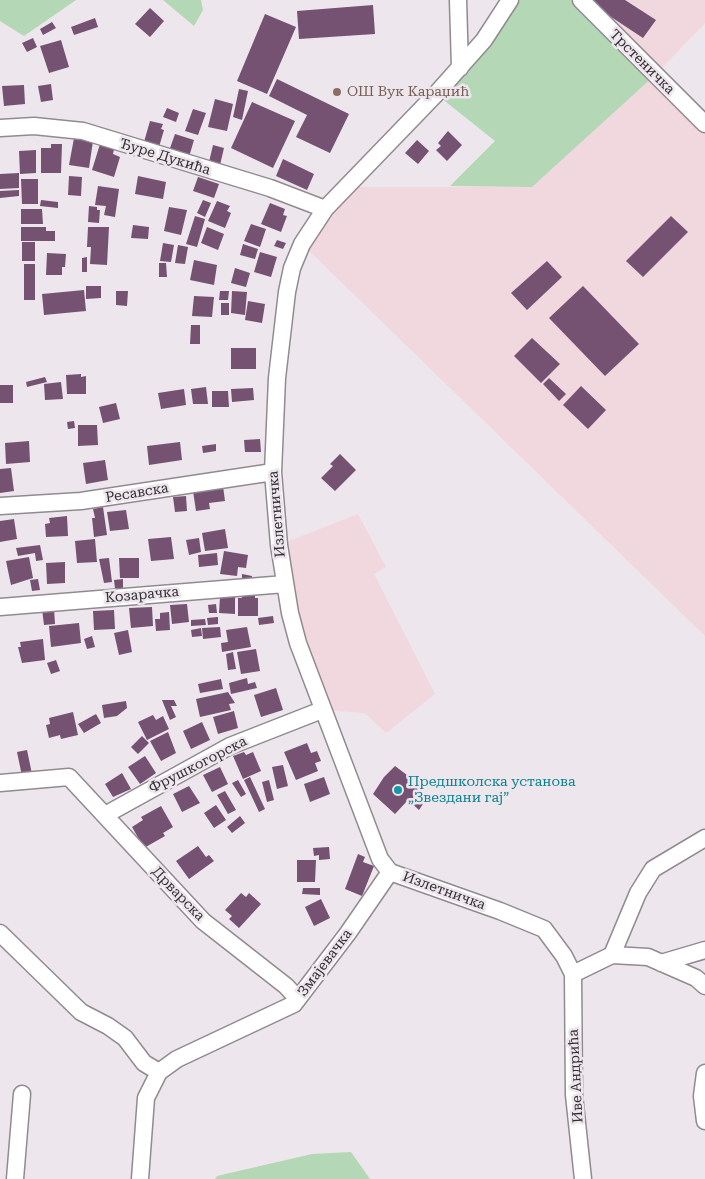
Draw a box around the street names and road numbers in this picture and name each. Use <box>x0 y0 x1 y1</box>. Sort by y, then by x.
street label: Трстеничка <box>606 26 678 98</box>
street label: Ђуре Дукића <box>118 135 212 179</box>
street label: Излетничка <box>265 470 289 558</box>
street label: Ресавска <box>104 480 170 506</box>
street label: Козарачка <box>104 583 180 607</box>
street label: Фрушкогорска <box>146 733 250 797</box>
street label: Дрварска <box>148 863 208 925</box>
street label: Излетничка <box>400 868 488 914</box>
street label: Змајевачка <box>294 926 356 1000</box>
street label: Иве Андрића <box>565 1029 587 1123</box>

